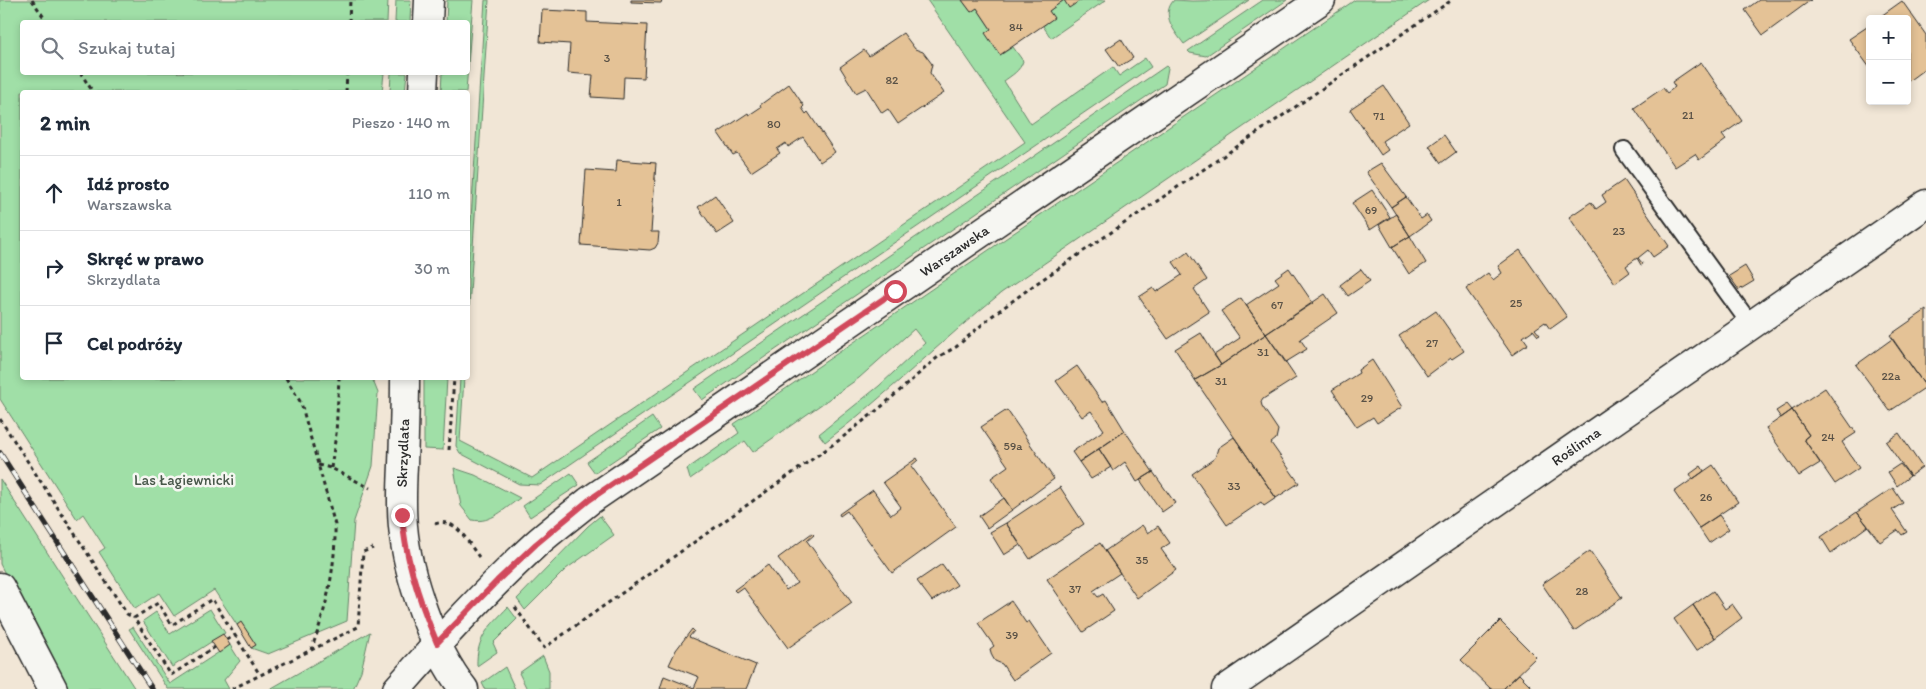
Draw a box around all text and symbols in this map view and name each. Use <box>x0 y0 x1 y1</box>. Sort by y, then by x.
map controls <box>1866 15 1911 105</box>
button: + <box>1866 15 1911 60</box>
search box <box>20 20 470 75</box>
house number: 84 <box>1009 20 1023 34</box>
icon: search <box>38 34 66 62</box>
text: Szukaj tutaj <box>78 36 175 59</box>
house number: 3 <box>604 51 611 65</box>
button: − <box>1866 60 1911 105</box>
house number: 82 <box>886 73 899 87</box>
house number: 21 <box>1682 108 1694 122</box>
house number: 71 <box>1373 109 1385 123</box>
text: 2 min <box>40 110 90 135</box>
text: Pieszo · 140 m <box>352 113 450 132</box>
house number: 80 <box>767 117 781 131</box>
text: Idź prosto <box>87 172 170 195</box>
icon: ahead <box>40 179 68 207</box>
text: 110 m <box>408 184 450 203</box>
text: Warszawska <box>87 195 172 214</box>
house number: 1 <box>616 195 622 209</box>
house number: 69 <box>1365 203 1377 217</box>
street label: Warszawska <box>916 221 993 281</box>
house number: 23 <box>1613 224 1626 238</box>
text: Skręć w prawo <box>87 247 204 270</box>
icon: right <box>40 254 68 282</box>
text: 30 m <box>414 259 450 278</box>
text: Skrzydlata <box>87 270 160 289</box>
route start <box>884 280 907 303</box>
house number: 25 <box>1510 296 1522 310</box>
house number: 67 <box>1271 298 1283 312</box>
icon: arrive <box>40 329 68 357</box>
text: Cel podróży <box>87 332 182 355</box>
house number: 27 <box>1426 336 1438 350</box>
house number: 31 <box>1257 345 1269 359</box>
house number: 22a <box>1882 369 1901 383</box>
house number: 31 <box>1215 374 1227 388</box>
house number: 29 <box>1361 391 1373 405</box>
street label: Skrzydlata <box>393 418 413 488</box>
street label: Roślinna <box>1548 423 1604 470</box>
house number: 24 <box>1821 430 1835 444</box>
house number: 59a <box>1004 439 1023 453</box>
park label: Las Łagiewnicki <box>134 471 234 489</box>
house number: 33 <box>1227 479 1241 493</box>
house number: 26 <box>1700 490 1712 504</box>
route end <box>391 504 414 527</box>
house number: 35 <box>1136 553 1148 567</box>
house number: 37 <box>1069 582 1081 596</box>
house number: 28 <box>1576 584 1589 598</box>
house number: 39 <box>1006 628 1018 642</box>

